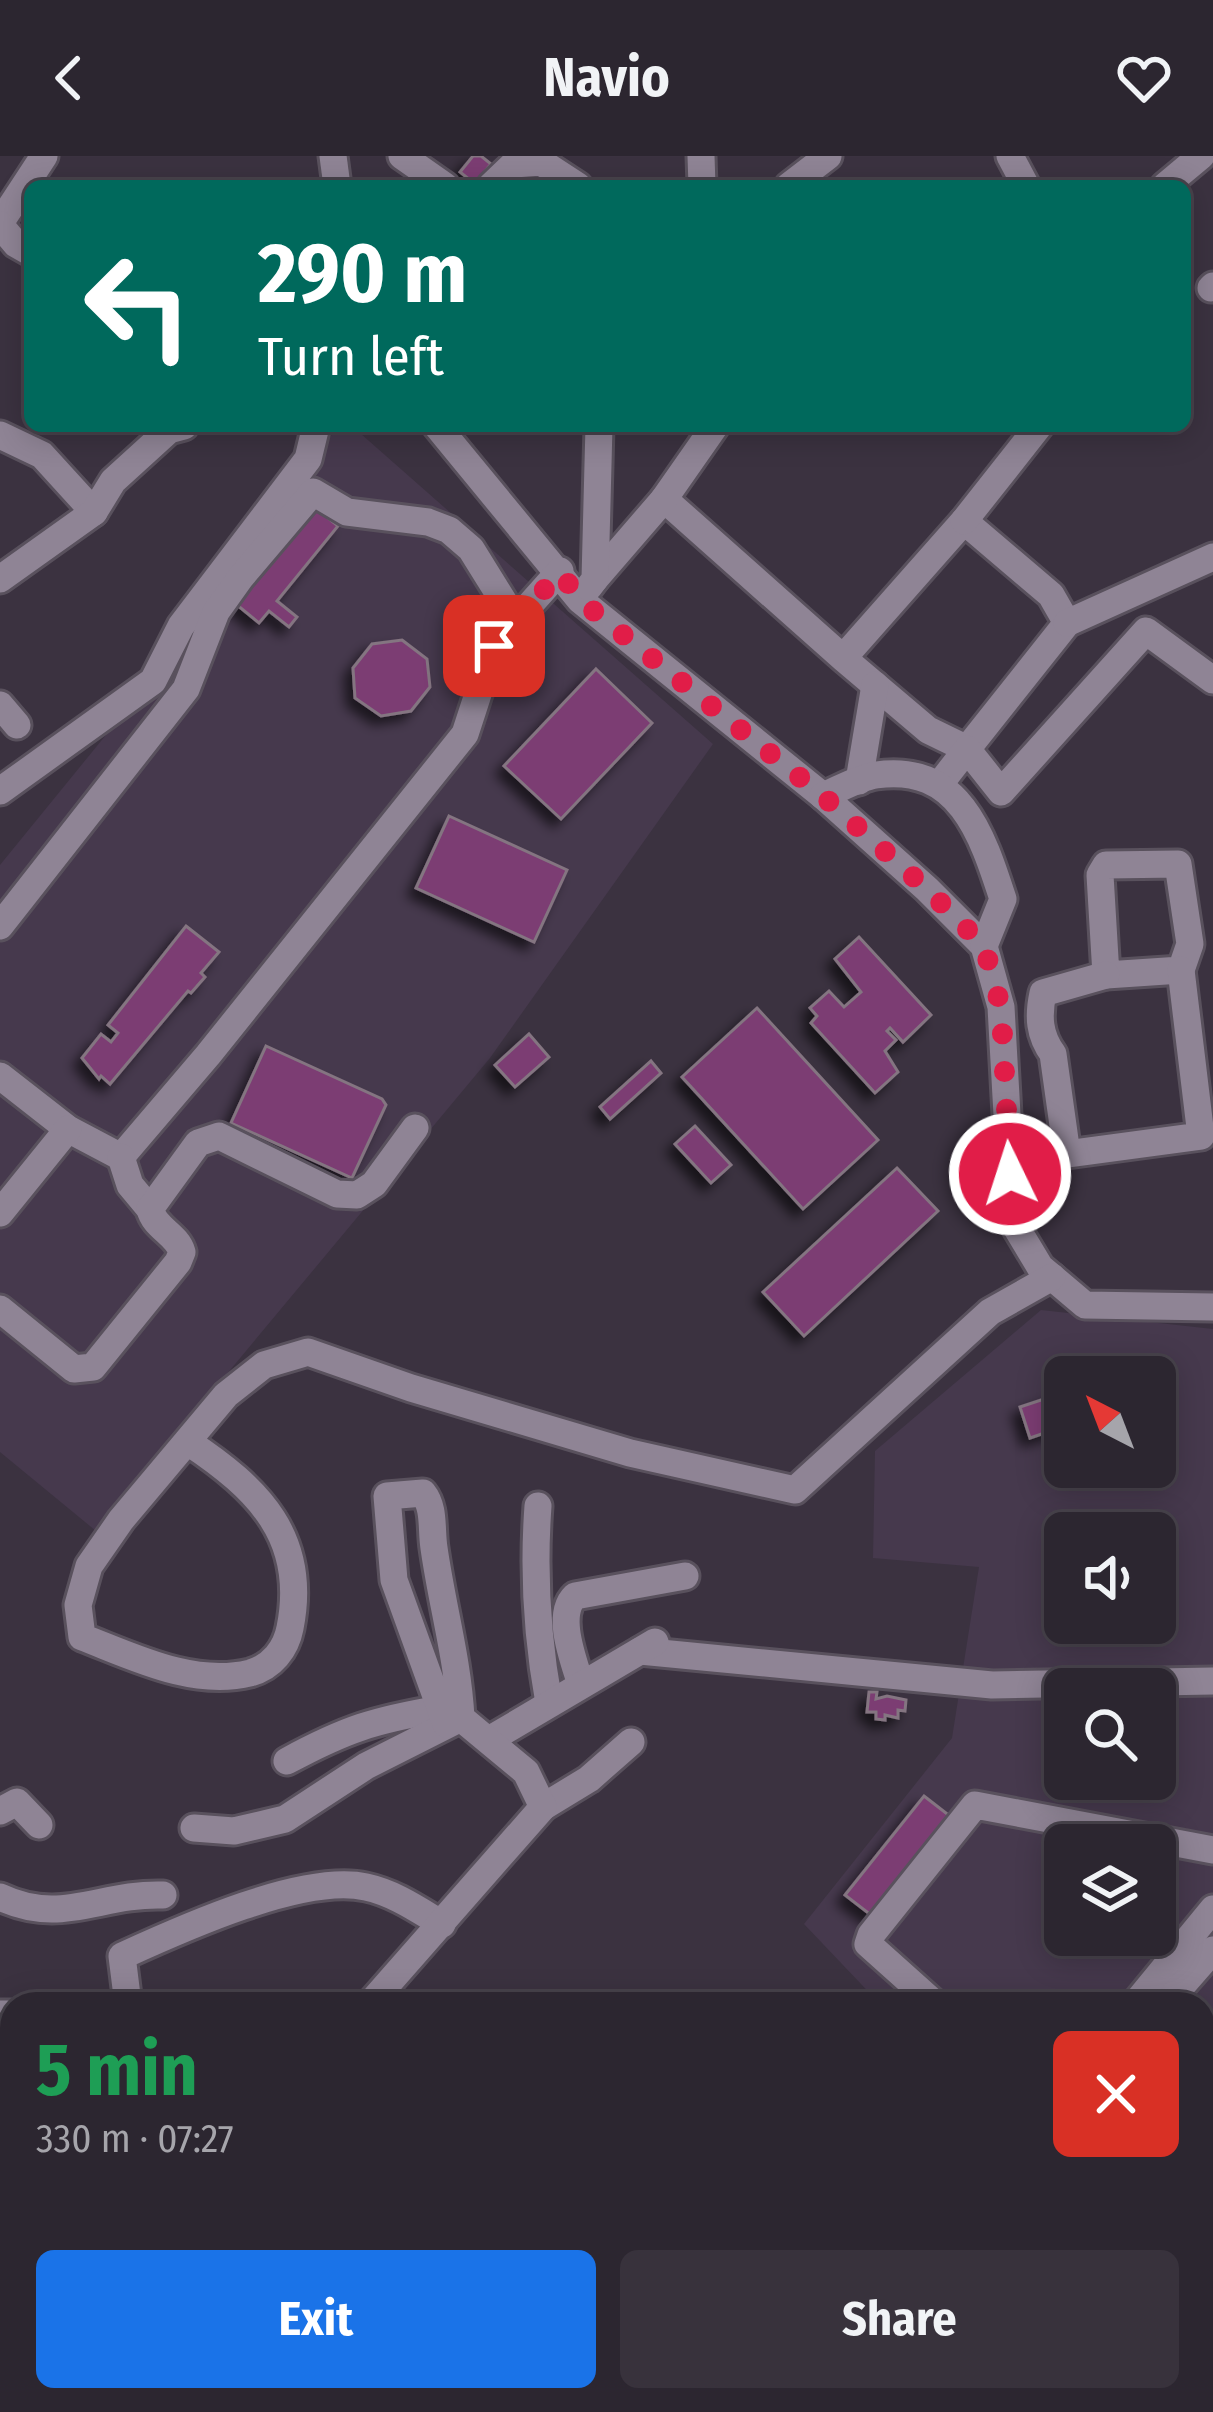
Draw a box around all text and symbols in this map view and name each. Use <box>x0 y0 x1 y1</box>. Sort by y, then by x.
icon: back <box>36 45 102 111</box>
icon: heart <box>1111 45 1177 111</box>
text: Navio <box>543 46 670 110</box>
text: 290 m <box>258 223 467 324</box>
icon: left <box>60 228 216 384</box>
text: Turn left <box>258 325 444 389</box>
pin <box>443 595 545 697</box>
icon: arrive <box>461 613 527 679</box>
position arrow <box>947 1111 1073 1237</box>
north arrow <box>1044 1356 1176 1488</box>
map controls <box>1044 1356 1176 1956</box>
button: sound <box>1044 1512 1176 1644</box>
button: search <box>1044 1668 1176 1800</box>
button: layers <box>1044 1824 1176 1956</box>
text: 5 min <box>36 2028 198 2114</box>
button: close <box>1053 2031 1179 2157</box>
text: 330 m · 07:27 <box>36 2116 234 2162</box>
button: Exit <box>36 2250 596 2388</box>
button: Share <box>620 2250 1179 2388</box>

